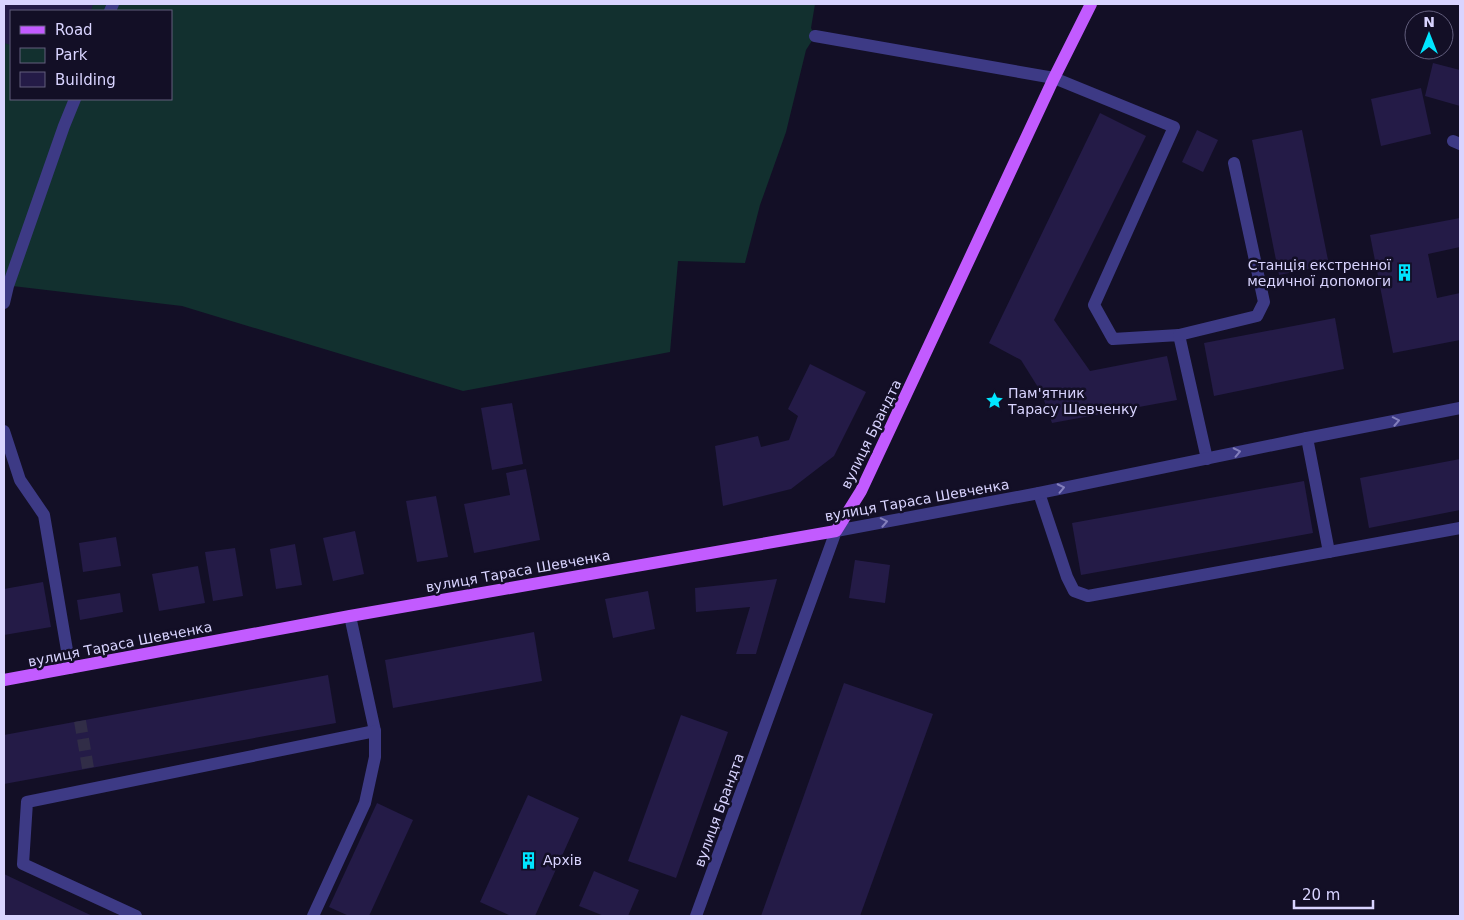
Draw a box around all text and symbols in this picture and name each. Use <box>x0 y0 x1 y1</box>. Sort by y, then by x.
legend <box>10 10 172 100</box>
north arrow <box>1404 10 1454 60</box>
text: N <box>1423 14 1435 30</box>
text: Road <box>55 21 93 39</box>
text: Park <box>55 46 88 64</box>
text: Building <box>55 71 116 89</box>
place label: Станція екстренної медичної допомоги <box>1247 257 1391 289</box>
building icon: Станція екстренної медичної допомоги <box>1395 263 1415 283</box>
street label: вулиця Брандта <box>838 377 904 491</box>
place label: Пам'ятник Тарасу Шевченку <box>1007 385 1138 417</box>
place icon: Пам'ятник Тарасу Шевченку <box>984 391 1004 411</box>
one-way arrow <box>1392 416 1401 426</box>
one-way arrow <box>1233 448 1241 458</box>
street label: вулиця Тараса Шевченка <box>823 476 1011 524</box>
one-way arrow <box>1056 484 1065 494</box>
one-way arrow <box>879 517 888 527</box>
street label: вулиця Тараса Шевченка <box>424 547 612 595</box>
street label: вулиця Тараса Шевченка <box>27 618 213 670</box>
street label: вулиця Брандта <box>691 751 747 869</box>
building icon: Архів <box>519 850 539 870</box>
place label: Архів <box>543 852 582 868</box>
scale bar <box>1294 878 1373 910</box>
text: 20 m <box>1302 886 1340 904</box>

